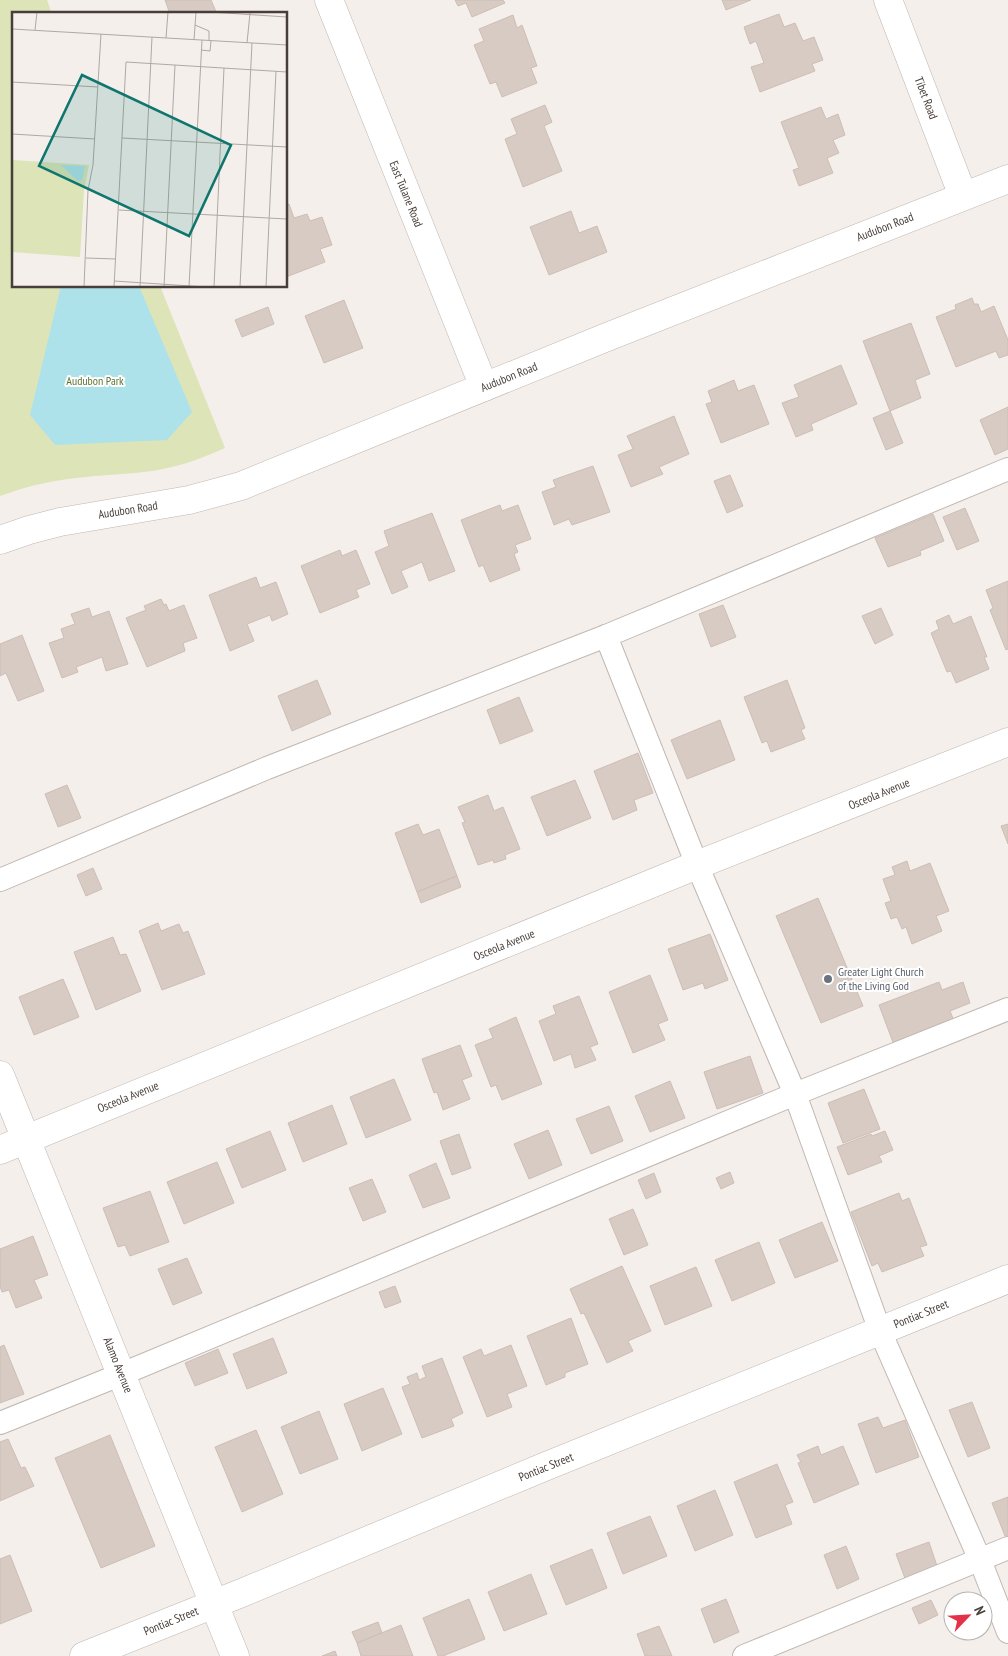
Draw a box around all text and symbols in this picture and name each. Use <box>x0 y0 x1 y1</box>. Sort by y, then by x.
inset map <box>12 12 288 288</box>
street label: Tibet Road <box>911 74 941 121</box>
street label: East Tulane Road <box>386 159 427 229</box>
street label: Audubon Road <box>854 209 916 244</box>
street label: Audubon Road <box>478 358 539 395</box>
park label: Audubon Park <box>66 373 124 388</box>
street label: Audubon Road <box>97 497 159 522</box>
street label: Osceola Avenue <box>846 774 912 813</box>
street label: Osceola Avenue <box>471 925 537 964</box>
place label: Greater Light Church of the Living God <box>838 964 924 993</box>
marker: Greater Light Church of the Living God <box>822 973 834 985</box>
street label: Osceola Avenue <box>95 1077 161 1116</box>
street label: Pontiac Street <box>891 1296 951 1331</box>
street label: Alamo Avenue <box>100 1335 136 1395</box>
street label: Pontiac Street <box>516 1449 576 1484</box>
north arrow <box>943 1591 993 1641</box>
street label: Pontiac Street <box>141 1603 201 1638</box>
text: N <box>970 1603 990 1618</box>

